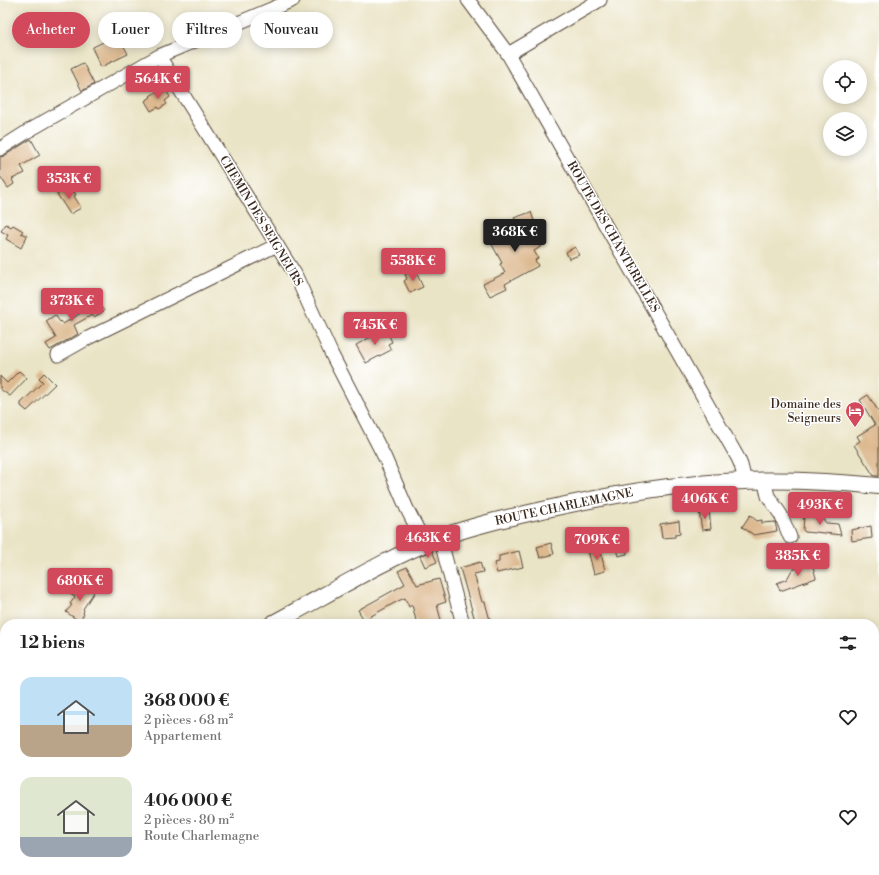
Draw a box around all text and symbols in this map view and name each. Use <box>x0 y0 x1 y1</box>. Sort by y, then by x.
chip: Acheter <box>12 12 90 48</box>
chip: Louer <box>98 12 164 48</box>
chip: Filtres <box>172 12 242 48</box>
chip: Nouveau <box>250 12 333 48</box>
map controls <box>823 60 867 156</box>
button: locate <box>823 60 867 104</box>
pin: 564K € <box>125 66 191 100</box>
text: 564K € <box>135 71 181 87</box>
button: layers <box>823 112 867 156</box>
street label: CHEMIN DES SEIGNEURS <box>216 153 306 289</box>
street label: ROUTE DES CHANTERELLES <box>563 159 663 315</box>
pin: 353K € <box>36 166 102 200</box>
text: 353K € <box>47 171 91 187</box>
pin: 368K € <box>482 219 548 253</box>
text: 368K € <box>492 224 538 240</box>
pin: 558K € <box>380 248 446 282</box>
text: 558K € <box>390 253 436 269</box>
pin: 373K € <box>39 288 105 322</box>
text: 373K € <box>50 293 94 309</box>
pin: 745K € <box>342 312 408 346</box>
text: 745K € <box>353 317 397 333</box>
place label: Domaine des Seigneurs <box>771 397 841 426</box>
hotel icon: Domaine des Seigneurs <box>844 400 866 428</box>
street label: ROUTE CHARLEMAGNE <box>494 485 634 529</box>
pin: 406K € <box>672 486 738 520</box>
text: 406K € <box>681 491 729 507</box>
pin: 493K € <box>787 492 853 526</box>
text: 493K € <box>797 497 843 513</box>
pin: 463K € <box>395 525 461 559</box>
pin: 709K € <box>564 527 630 561</box>
text: 463K € <box>405 530 451 546</box>
text: 709K € <box>574 532 620 548</box>
pin: 385K € <box>765 543 831 577</box>
text: 385K € <box>775 548 821 564</box>
pin: 680K € <box>47 568 113 602</box>
text: 680K € <box>56 573 104 589</box>
text: 12 biens <box>20 632 85 654</box>
icon: filters <box>837 632 859 654</box>
text: 368 000 € <box>144 690 229 712</box>
icon: home <box>52 693 100 741</box>
icon: heart <box>837 706 859 728</box>
text: 2 pièces · 68 m² <box>144 712 233 728</box>
text: Appartement <box>144 728 222 744</box>
text: 406 000 € <box>144 790 232 812</box>
icon: home <box>52 793 100 841</box>
icon: heart <box>837 806 859 828</box>
text: 2 pièces · 80 m² <box>144 812 234 828</box>
text: Route Charlemagne <box>144 828 259 844</box>

